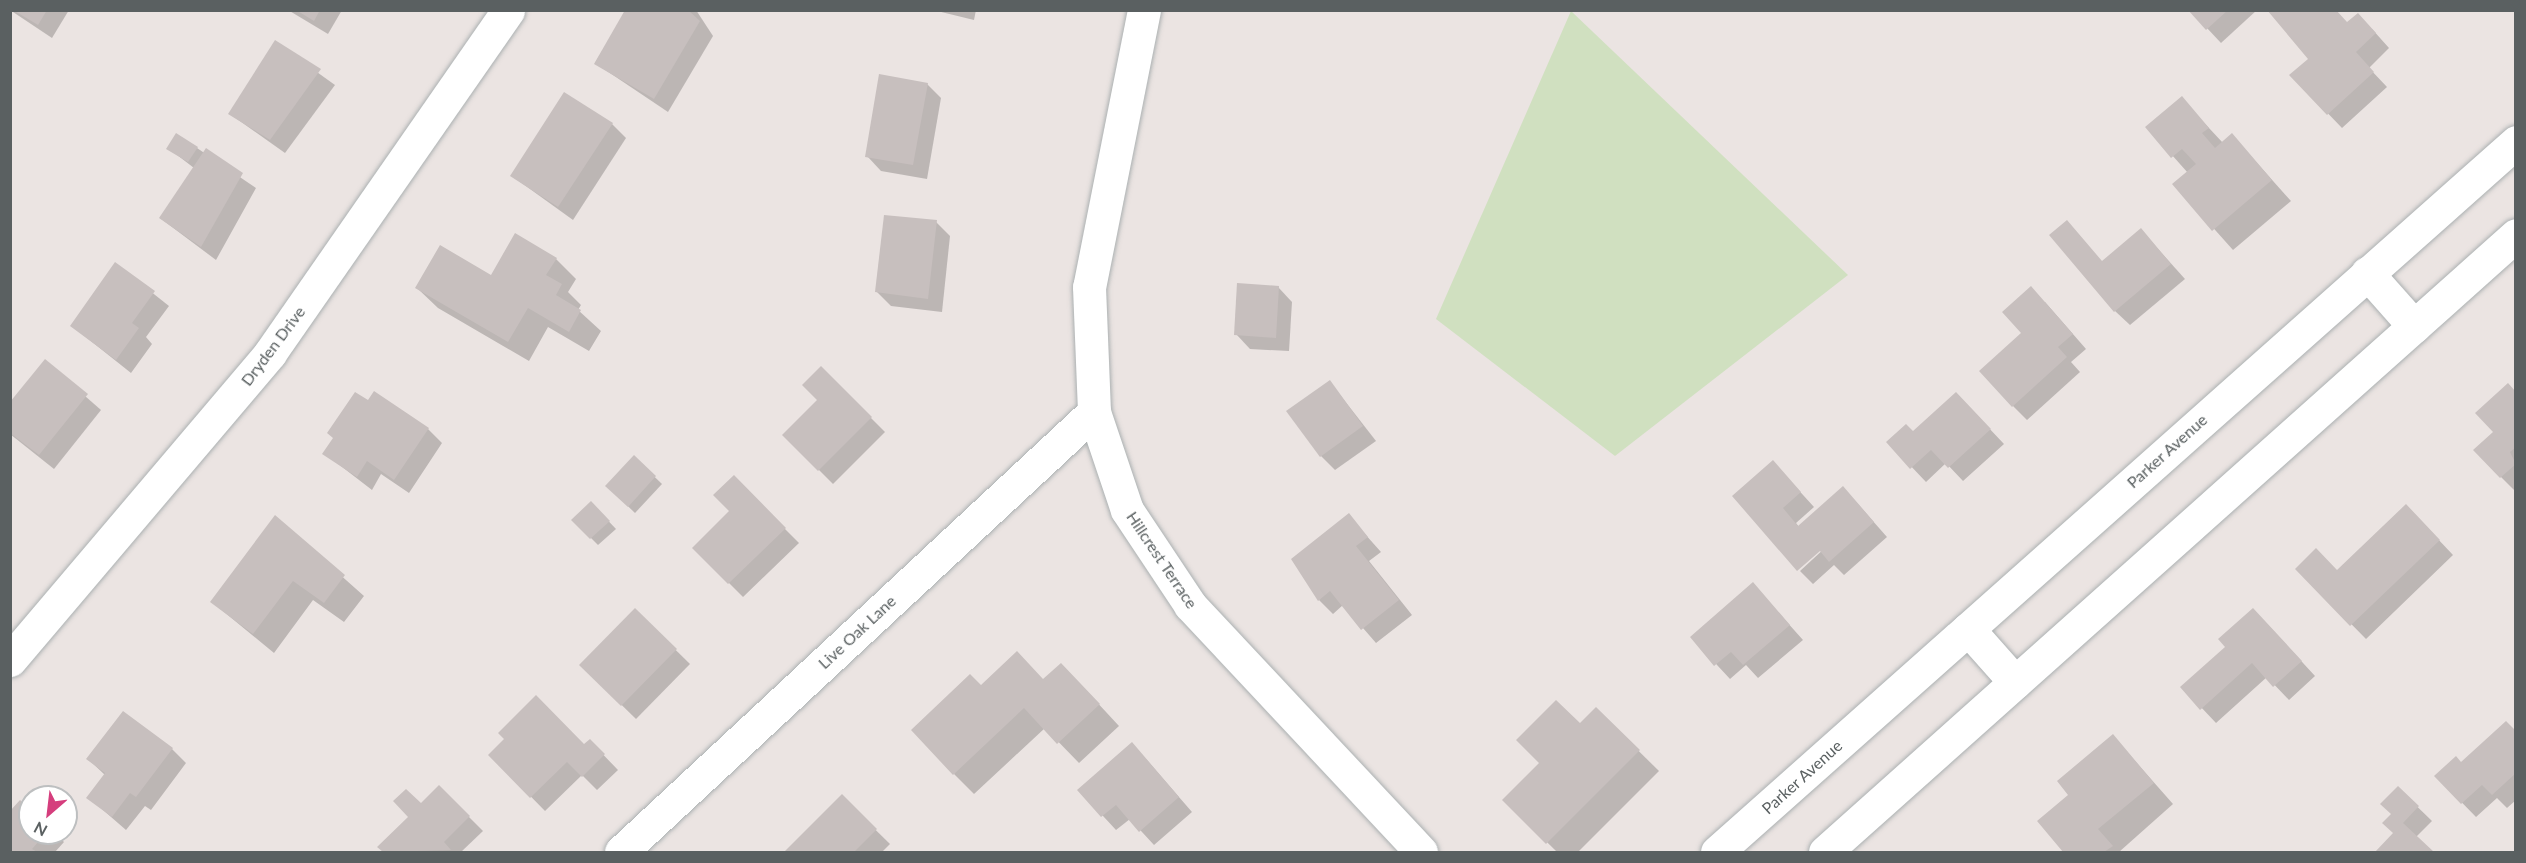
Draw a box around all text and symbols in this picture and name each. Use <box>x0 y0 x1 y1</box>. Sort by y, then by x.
street label: Dryden Drive <box>237 303 309 389</box>
street label: Parker Avenue <box>2123 410 2211 492</box>
street label: Hillcrest Terrace <box>1122 508 1202 612</box>
street label: Live Oak Lane <box>814 591 900 673</box>
street label: Parker Avenue <box>1758 736 1846 818</box>
north arrow <box>18 785 78 845</box>
text: N <box>30 818 50 841</box>

